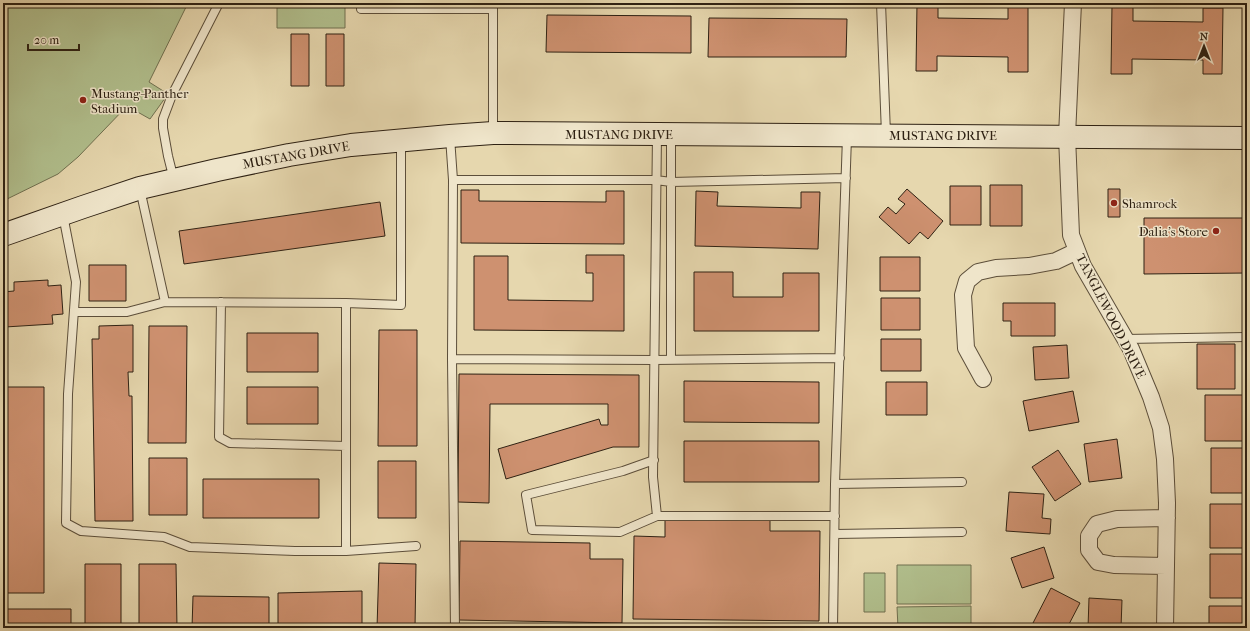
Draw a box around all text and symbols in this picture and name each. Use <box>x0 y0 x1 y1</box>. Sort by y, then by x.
scale bar <box>28 26 79 52</box>
north arrow <box>1184 26 1224 66</box>
text: N <box>1200 30 1209 43</box>
text: 20 m <box>34 33 59 47</box>
place label: Mustang-Panther Stadium <box>91 86 189 116</box>
marker: Mustang-Panther Stadium <box>78 95 88 105</box>
street label: MUSTANG DRIVE <box>565 127 673 142</box>
street label: MUSTANG DRIVE <box>889 128 997 143</box>
street label: MUSTANG DRIVE <box>242 138 351 172</box>
place label: Shamrock <box>1122 196 1178 211</box>
marker: Shamrock <box>1109 198 1119 208</box>
place label: Dalia's Store <box>1139 224 1209 239</box>
marker: Dalia's Store <box>1211 226 1221 236</box>
street label: TANGLEWOOD DRIVE <box>1073 251 1149 381</box>

